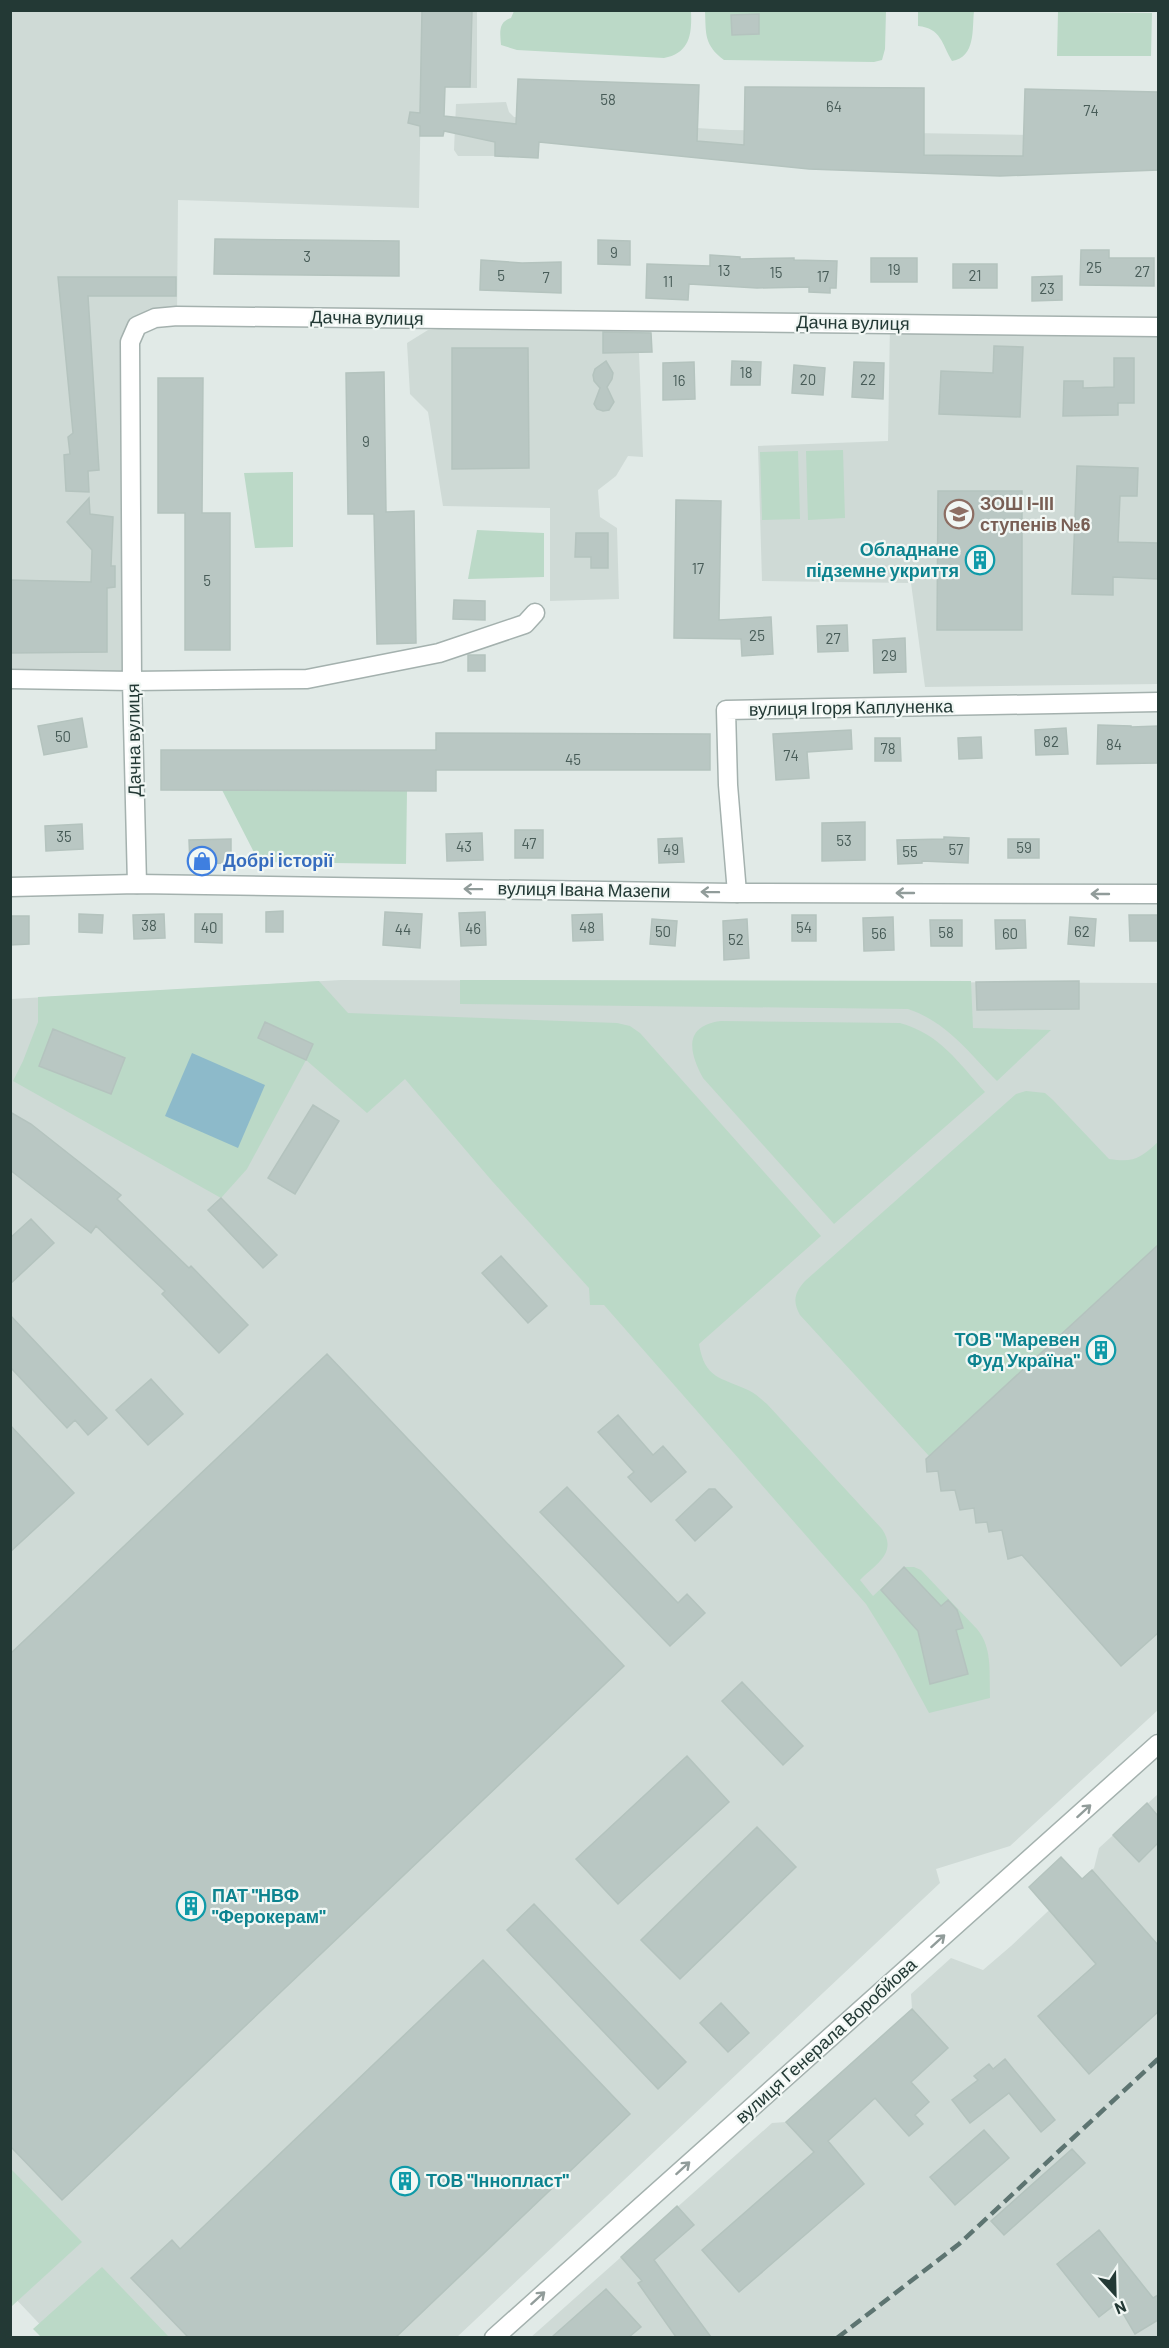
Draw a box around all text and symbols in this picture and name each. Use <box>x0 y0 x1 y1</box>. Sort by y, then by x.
house number: 58 <box>600 90 616 108</box>
house number: 64 <box>826 97 842 115</box>
house number: 74 <box>1083 101 1099 119</box>
house number: 9 <box>610 243 618 261</box>
house number: 3 <box>303 247 311 265</box>
house number: 25 <box>1086 258 1102 276</box>
house number: 19 <box>887 260 901 278</box>
house number: 13 <box>718 261 730 279</box>
house number: 27 <box>1134 262 1150 280</box>
house number: 15 <box>770 263 782 281</box>
house number: 5 <box>497 266 505 284</box>
house number: 21 <box>968 266 982 284</box>
house number: 17 <box>817 267 829 285</box>
house number: 7 <box>542 268 550 286</box>
house number: 11 <box>663 272 673 290</box>
house number: 23 <box>1039 279 1055 297</box>
street label: Дачна вулиця <box>310 305 424 329</box>
street label: Дачна вулиця <box>796 310 910 334</box>
house number: 18 <box>739 363 753 381</box>
house number: 20 <box>800 370 816 388</box>
house number: 22 <box>860 370 876 388</box>
house number: 16 <box>673 371 685 389</box>
house number: 9 <box>362 432 370 450</box>
place label: ЗОШ І-ІІІ ступенів №6 <box>980 492 1091 535</box>
school or university icon: ЗОШ І-ІІІ ступенів №6 <box>943 498 975 530</box>
place label: Обладнане підземне укриття <box>806 538 959 581</box>
building icon: Обладнане підземне укриття <box>964 544 996 576</box>
house number: 17 <box>692 559 704 577</box>
house number: 5 <box>203 571 211 589</box>
house number: 25 <box>749 626 765 644</box>
house number: 27 <box>825 629 841 647</box>
house number: 29 <box>881 646 897 664</box>
street label: Дачна вулиця <box>121 683 145 797</box>
street label: вулиця Ігоря Каплуненка <box>749 694 954 720</box>
house number: 50 <box>55 727 71 745</box>
house number: 82 <box>1043 732 1059 750</box>
house number: 84 <box>1106 735 1122 753</box>
house number: 78 <box>881 739 895 757</box>
house number: 74 <box>783 746 799 764</box>
house number: 45 <box>565 750 581 768</box>
house number: 35 <box>56 827 72 845</box>
house number: 53 <box>836 831 852 849</box>
house number: 47 <box>522 834 536 852</box>
house number: 43 <box>456 837 472 855</box>
house number: 59 <box>1016 838 1032 856</box>
house number: 49 <box>663 840 679 858</box>
house number: 57 <box>949 840 963 858</box>
house number: 55 <box>902 842 918 860</box>
shop icon: Добрі історії <box>186 845 218 877</box>
place label: Добрі історії <box>223 849 334 871</box>
street label: вулиця Івана Мазепи <box>497 876 671 902</box>
one-way arrow <box>464 883 484 895</box>
one-way arrow <box>701 887 721 898</box>
one-way arrow <box>896 887 916 899</box>
one-way arrow <box>1091 888 1111 900</box>
house number: 38 <box>141 916 157 934</box>
house number: 40 <box>201 918 217 936</box>
house number: 48 <box>579 918 595 936</box>
house number: 54 <box>796 918 812 936</box>
house number: 46 <box>465 919 481 937</box>
house number: 44 <box>395 920 411 938</box>
house number: 50 <box>655 922 671 940</box>
house number: 62 <box>1074 922 1090 940</box>
house number: 58 <box>938 923 954 941</box>
house number: 56 <box>871 924 887 942</box>
house number: 60 <box>1002 924 1018 942</box>
house number: 52 <box>728 930 744 948</box>
place label: ТОВ "Маревен Фуд Україна" <box>954 1328 1081 1371</box>
building icon: ТОВ "Маревен Фуд Україна" <box>1085 1334 1117 1366</box>
one-way arrow <box>1077 1804 1092 1819</box>
place label: ПАТ "НВФ "Ферокерам" <box>212 1884 326 1927</box>
building icon: ПАТ "НВФ "Ферокерам" <box>175 1890 207 1922</box>
one-way arrow <box>930 1934 945 1948</box>
street label: вулиця Генерала Воробйова <box>730 1952 921 2128</box>
one-way arrow <box>675 2161 690 2175</box>
building icon: ТОВ "Іннопласт" <box>389 2165 421 2197</box>
place label: ТОВ "Іннопласт" <box>426 2169 569 2191</box>
north arrow <box>1085 2264 1145 2324</box>
one-way arrow <box>530 2291 545 2305</box>
text: N <box>1112 2298 1129 2319</box>

